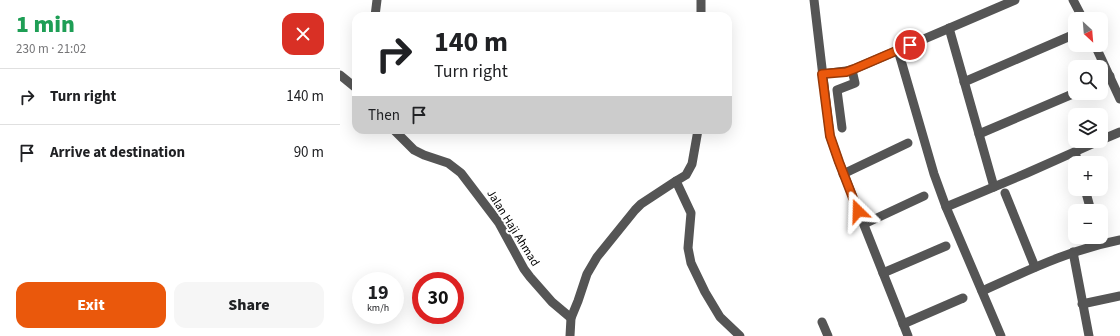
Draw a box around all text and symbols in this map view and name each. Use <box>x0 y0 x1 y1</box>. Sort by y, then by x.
text: 1 min <box>16 7 75 42</box>
north arrow <box>1068 12 1108 52</box>
map controls <box>1068 12 1108 244</box>
button: close <box>282 13 324 55</box>
text: 140 m <box>434 22 508 62</box>
icon: right <box>368 28 420 80</box>
pin <box>893 28 927 62</box>
icon: arrive <box>899 34 921 56</box>
text: 230 m · 21:02 <box>16 40 86 58</box>
text: Turn right <box>434 59 508 84</box>
button: search <box>1068 60 1108 100</box>
icon: right <box>16 86 38 108</box>
text: Turn right <box>50 86 116 107</box>
text: 140 m <box>286 86 324 107</box>
icon: arrive <box>408 104 430 126</box>
text: Then <box>368 105 400 126</box>
button: layers <box>1068 108 1108 148</box>
icon: arrive <box>16 142 38 164</box>
text: Arrive at destination <box>50 142 185 163</box>
text: 90 m <box>294 142 324 163</box>
button: + <box>1068 156 1108 196</box>
street label: Jalan Haji Ahmad <box>483 186 543 270</box>
position arrow <box>837 190 879 232</box>
button: − <box>1068 204 1108 244</box>
speed limit sign: 30 <box>412 272 464 324</box>
text: 19 <box>367 279 389 307</box>
button: Exit <box>16 282 166 328</box>
button: Share <box>174 282 324 328</box>
text: km/h <box>367 301 389 315</box>

